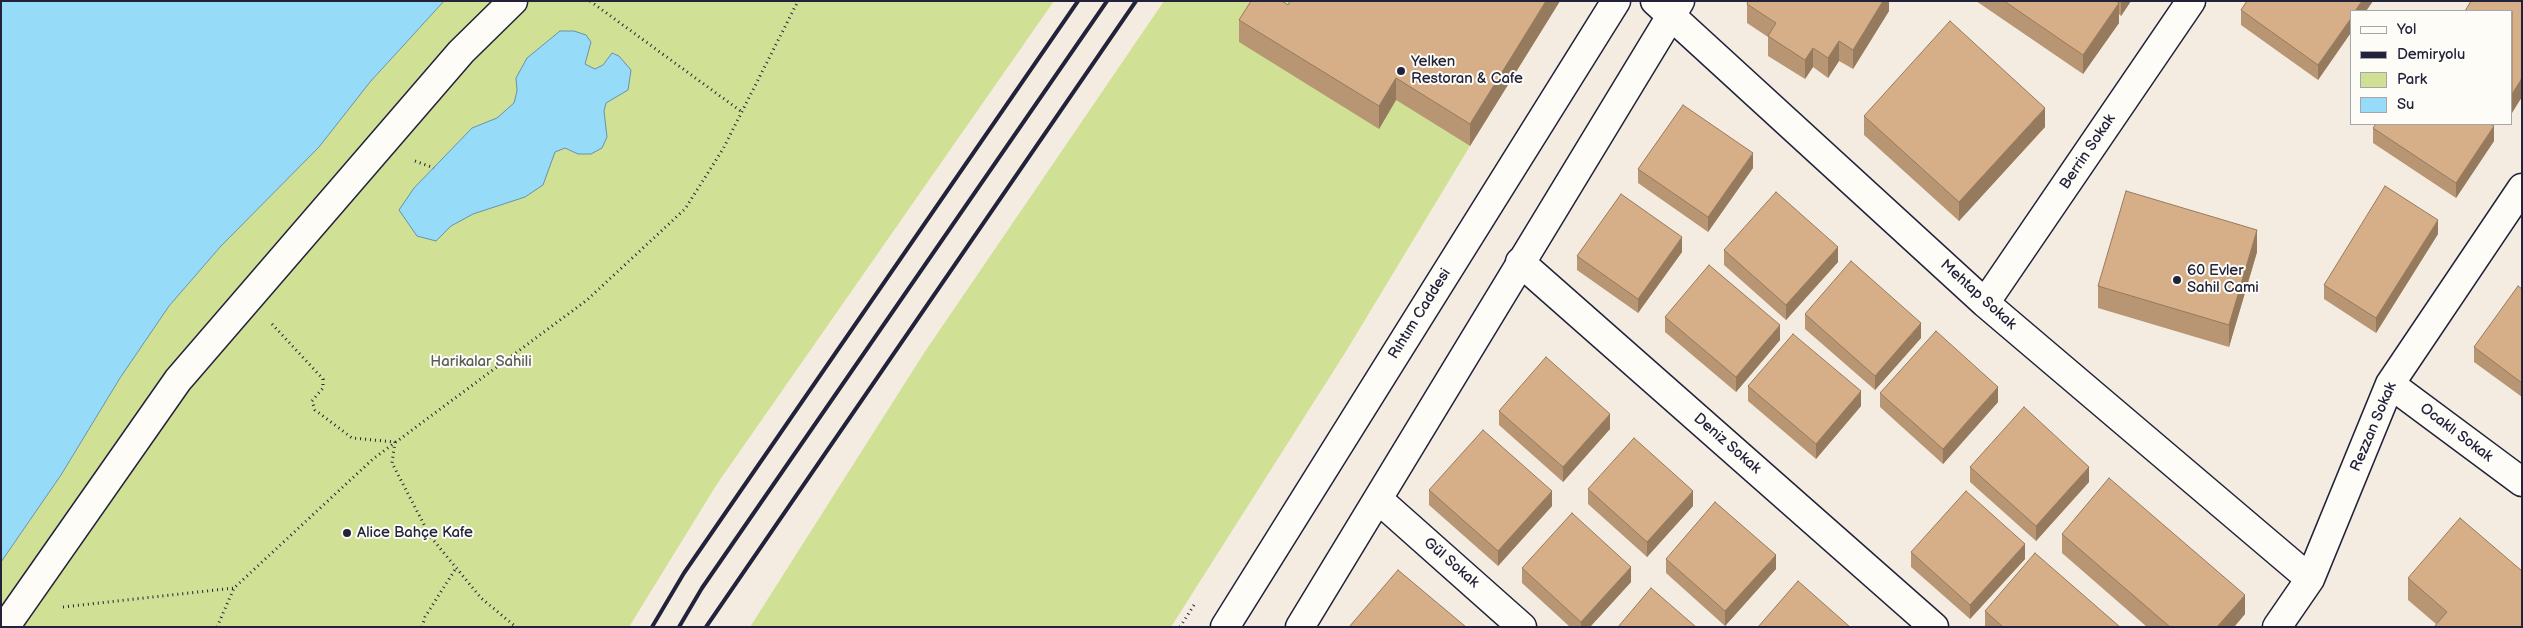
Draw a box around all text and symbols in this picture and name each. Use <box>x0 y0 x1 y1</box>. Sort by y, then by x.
legend <box>2350 10 2513 125</box>
text: Yol <box>2397 20 2416 39</box>
text: Demiryolu <box>2397 45 2465 64</box>
place label: Yelken Restoran & Cafe <box>1411 53 1523 88</box>
marker: Yelken Restoran & Cafe <box>1395 65 1407 77</box>
text: Park <box>2397 70 2427 89</box>
text: Su <box>2397 95 2414 114</box>
street label: Berrin Sokak <box>2056 111 2120 193</box>
street label: Mehtap Sokak <box>1936 256 2020 334</box>
place label: 60 Evler Sahil Cami <box>2187 262 2259 297</box>
street label: Rıhtım Caddesi <box>1385 265 1455 363</box>
marker: 60 Evler Sahil Cami <box>2171 274 2183 286</box>
park label: Harikalar Sahili <box>430 353 532 371</box>
street label: Rezzan Sokak <box>2347 380 2401 474</box>
street label: Ocaklı Sokak <box>2416 400 2496 466</box>
street label: Deniz Sokak <box>1690 410 1764 478</box>
place label: Alice Bahçe Kafe <box>357 524 473 542</box>
marker: Alice Bahçe Kafe <box>341 527 353 539</box>
street label: Gül Sokak <box>1420 534 1482 592</box>

